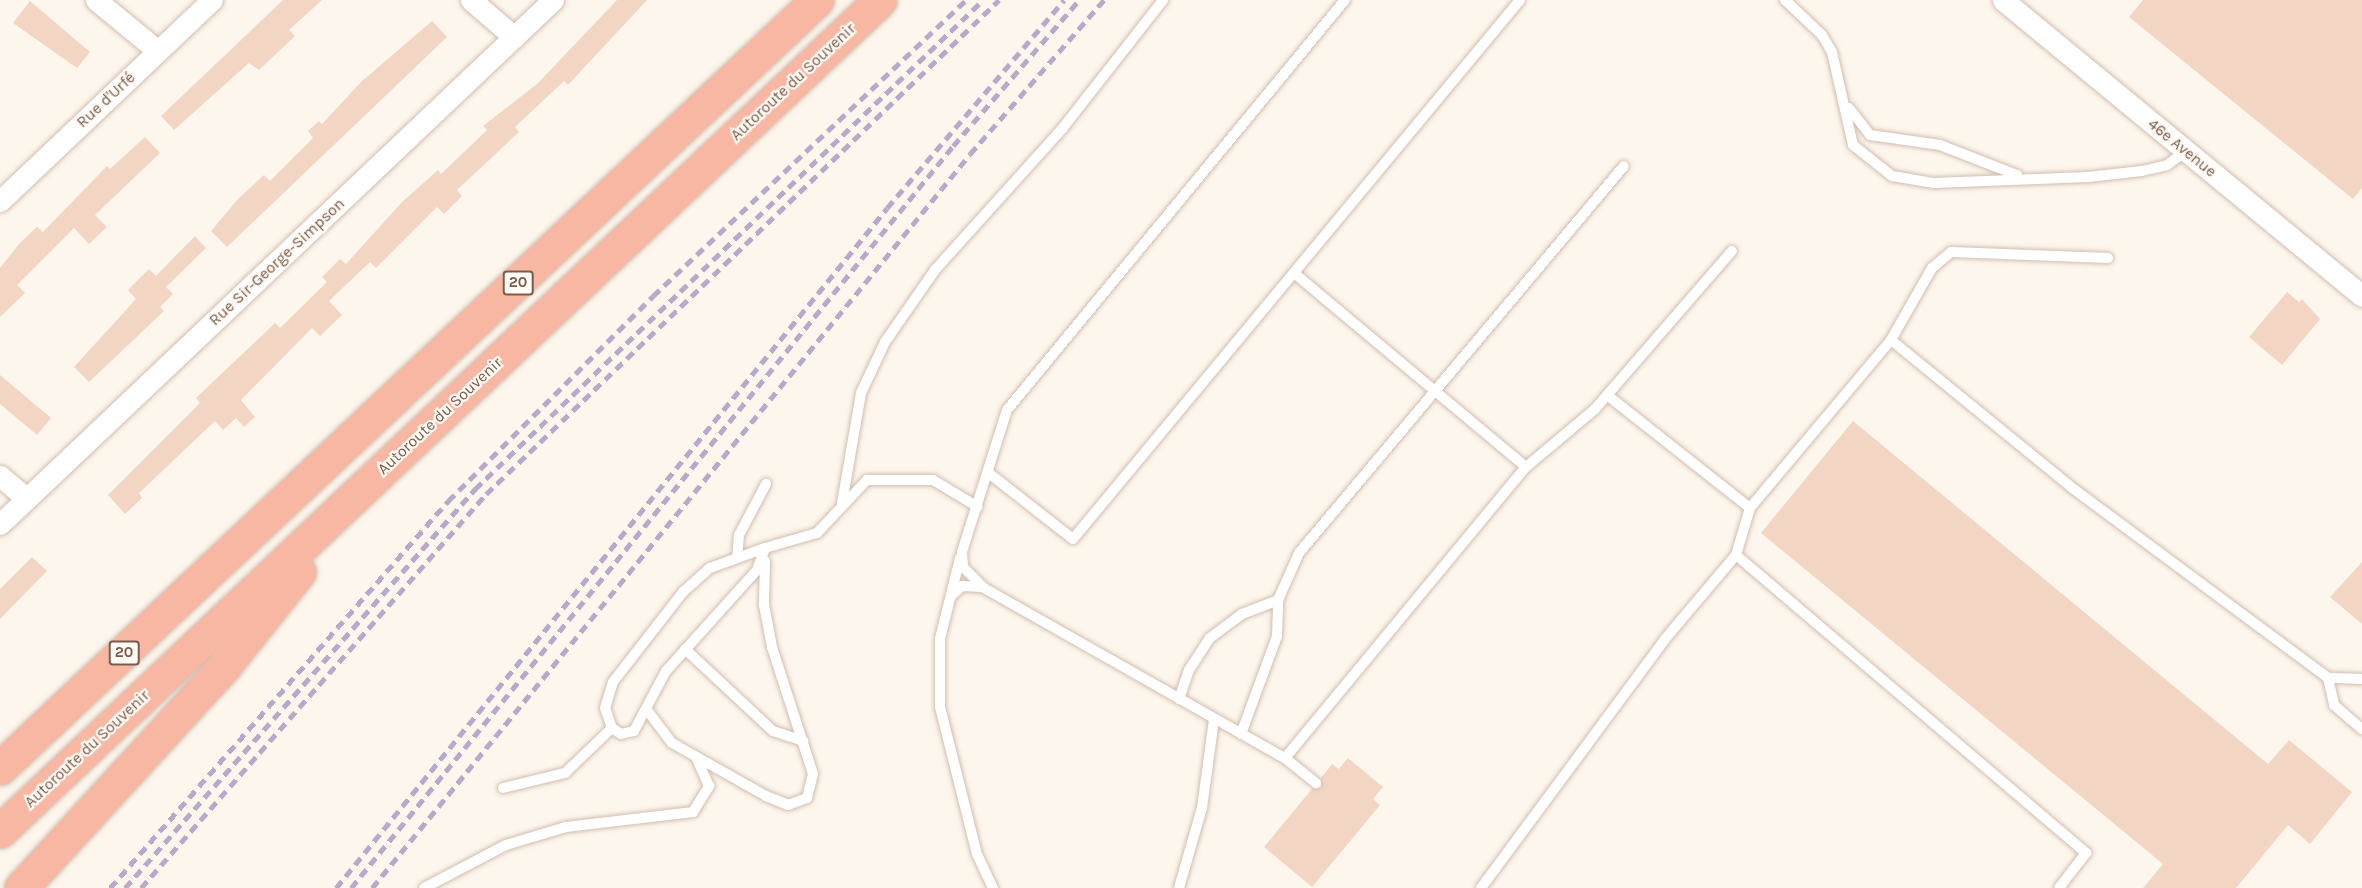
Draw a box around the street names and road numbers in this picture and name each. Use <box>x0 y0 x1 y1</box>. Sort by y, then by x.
street label: Autoroute du Souvenir <box>727 19 859 145</box>
street label: Rue d'Urfé <box>73 68 139 132</box>
street label: 46e Avenue <box>2144 114 2220 182</box>
street label: Rue Sir-George-Simpson <box>205 194 349 330</box>
road number: 20 <box>502 271 534 295</box>
street label: Autoroute du Souvenir <box>374 353 506 479</box>
road number: 20 <box>108 641 140 665</box>
street label: Autoroute du Souvenir <box>21 686 153 812</box>

